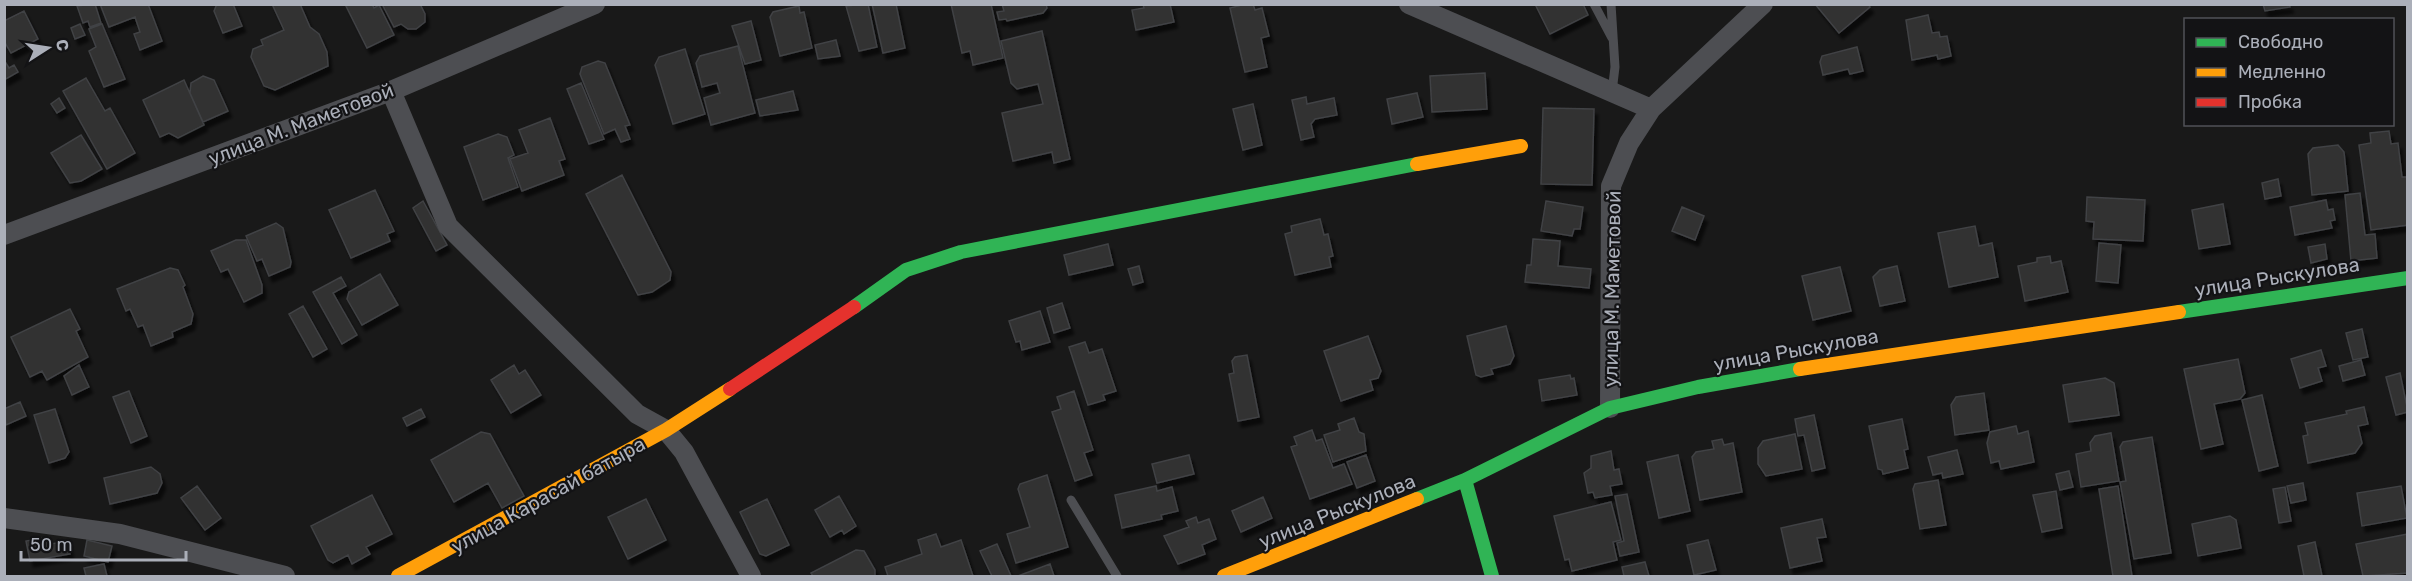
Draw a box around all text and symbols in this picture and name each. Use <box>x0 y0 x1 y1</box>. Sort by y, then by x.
north arrow <box>18 18 78 78</box>
legend <box>2184 18 2394 126</box>
text: Свободно <box>2238 31 2323 53</box>
text: С <box>52 38 73 52</box>
text: Медленно <box>2238 61 2326 83</box>
street label: улица М. Маметовой <box>205 78 397 170</box>
text: Пробка <box>2238 91 2302 113</box>
street label: улица М. Маметовой <box>1598 191 1626 387</box>
street label: улица Рыскулова <box>2193 252 2361 302</box>
street label: улица Рыскулова <box>1712 324 1880 376</box>
street label: улица Карасай батыра <box>447 432 649 558</box>
street label: улица Рыскулова <box>1255 469 1419 553</box>
scale bar <box>21 524 186 562</box>
text: 50 m <box>30 534 73 556</box>

